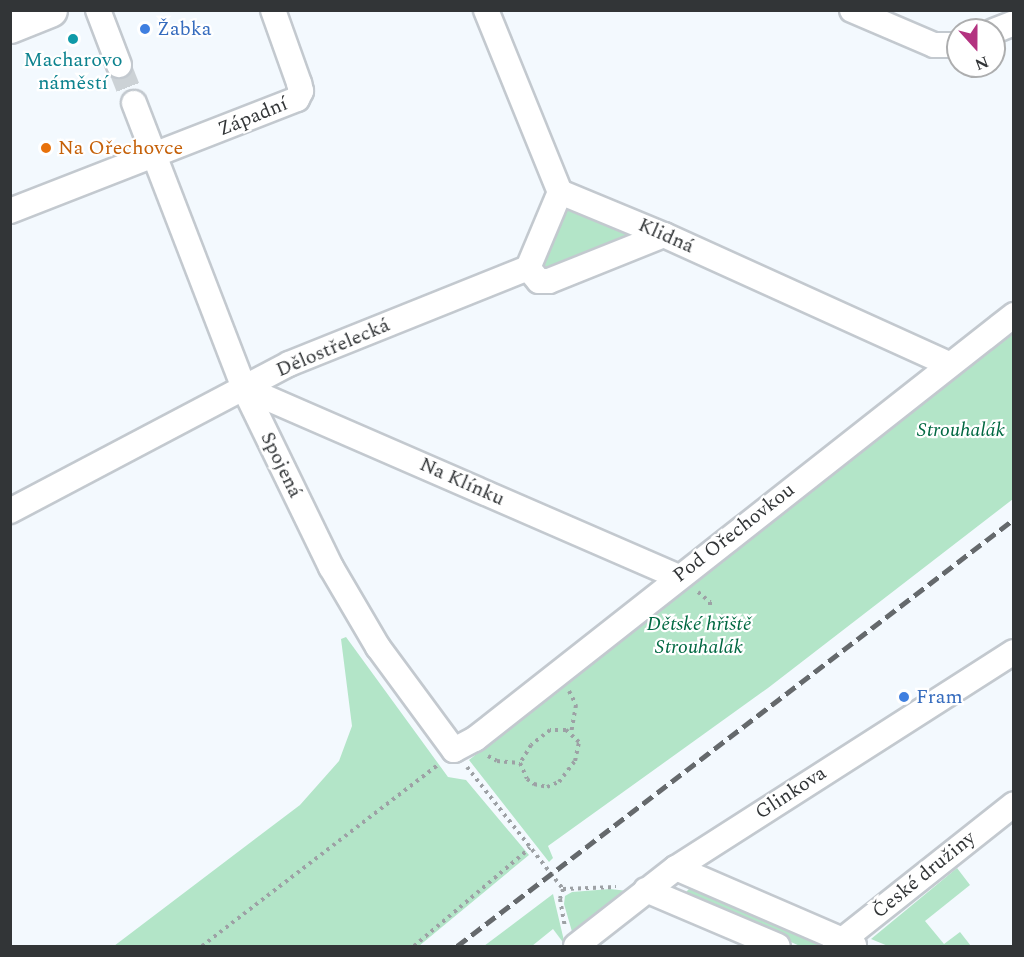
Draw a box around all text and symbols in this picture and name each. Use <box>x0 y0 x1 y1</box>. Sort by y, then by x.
place label: Žabka <box>157 17 211 41</box>
north arrow <box>946 18 1006 78</box>
marker: Žabka <box>138 22 152 36</box>
marker: Macharovo náměstí <box>66 32 80 46</box>
place label: Macharovo náměstí <box>24 48 122 95</box>
text: N <box>971 49 992 76</box>
street label: Západní <box>215 92 291 142</box>
place label: Na Ořechovce <box>58 136 183 160</box>
marker: Na Ořechovce <box>39 141 53 155</box>
street label: Klidná <box>634 213 698 259</box>
street label: Dělostřelecká <box>273 313 393 383</box>
park label: Strouhalák <box>917 418 1005 442</box>
street label: Spojená <box>255 428 307 502</box>
street label: Na Klínku <box>416 453 508 511</box>
street label: Pod Ořechovkou <box>668 478 800 588</box>
park label: Dětské hřiště Strouhalák <box>647 613 751 660</box>
place label: Fram <box>916 685 963 709</box>
marker: Fram <box>897 690 911 704</box>
street label: Glinkova <box>751 761 831 825</box>
street label: České družiny <box>868 826 980 924</box>

